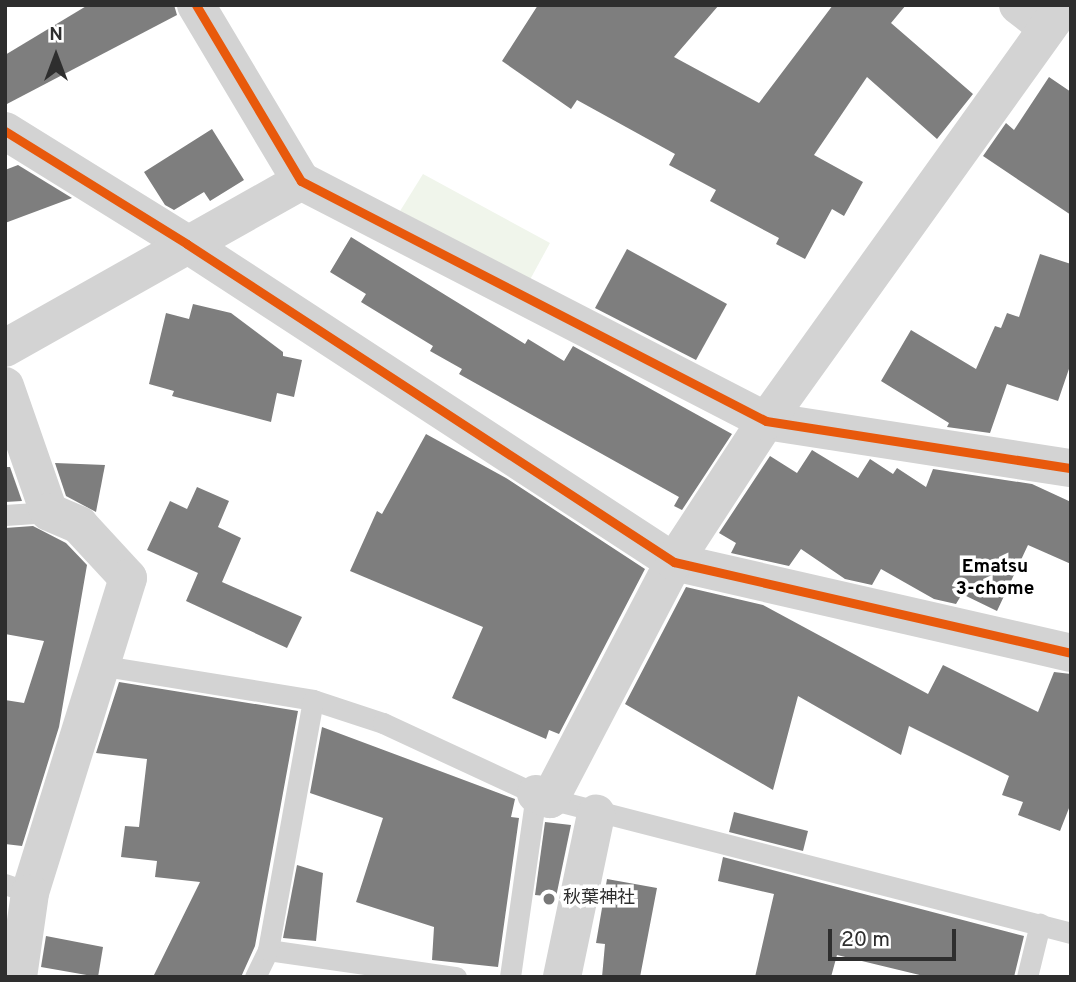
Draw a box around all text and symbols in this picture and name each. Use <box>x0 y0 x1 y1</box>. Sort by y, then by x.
north arrow <box>21 21 91 91</box>
text: N <box>49 23 63 47</box>
district label: Ematsu 3-chome <box>956 557 1034 601</box>
place label: 秋葉神社 <box>563 888 635 910</box>
marker: 秋葉神社 <box>541 891 557 907</box>
scale bar <box>831 916 959 960</box>
text: 20 m <box>841 927 890 954</box>

